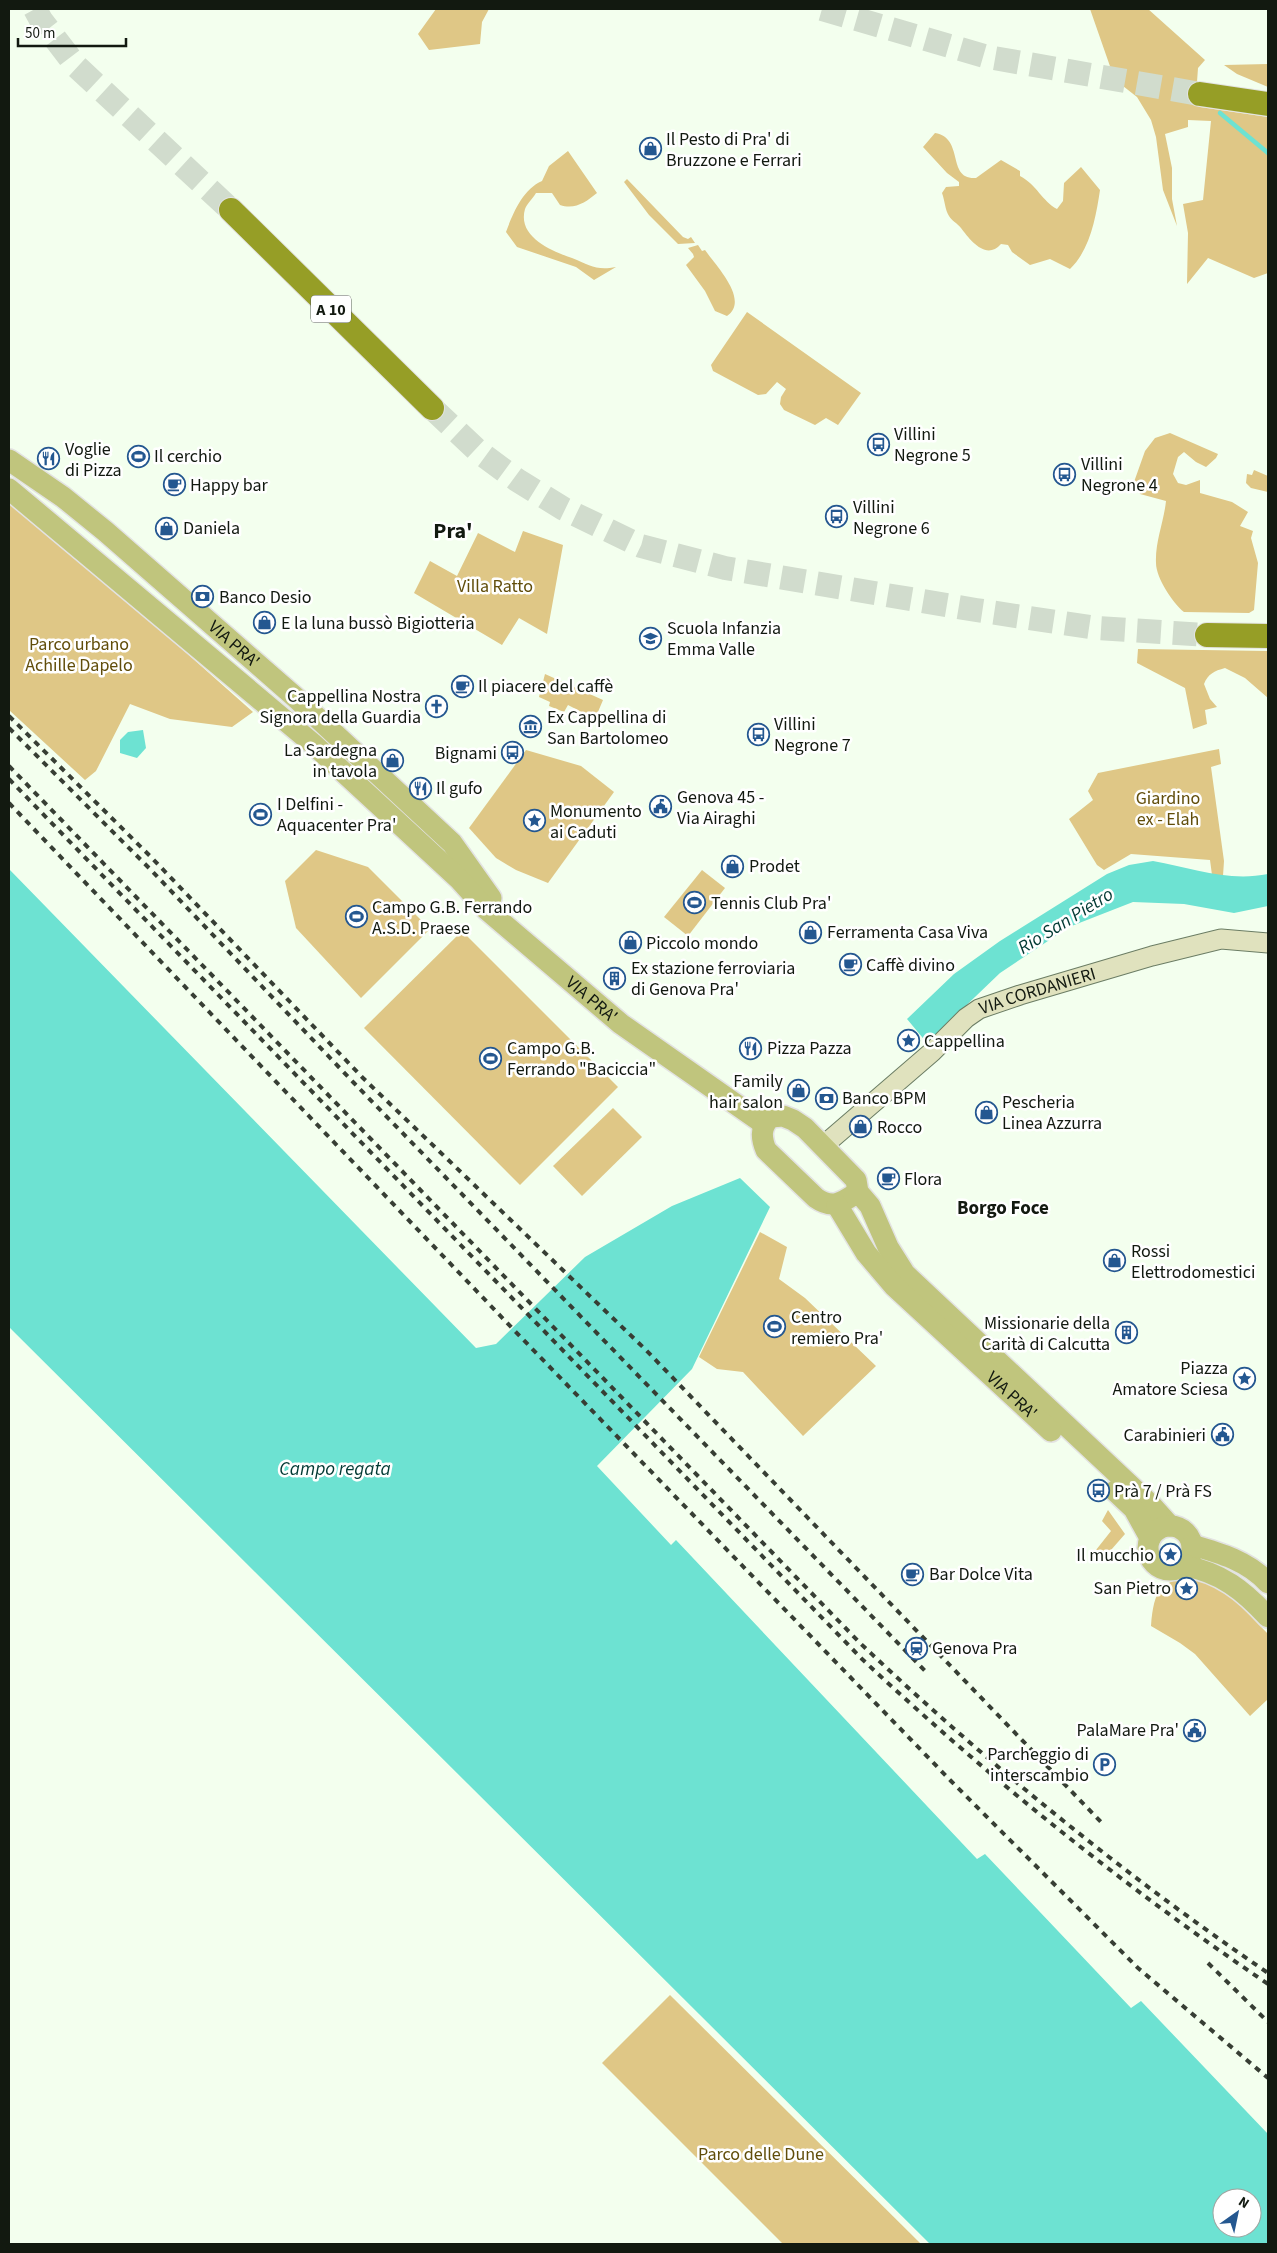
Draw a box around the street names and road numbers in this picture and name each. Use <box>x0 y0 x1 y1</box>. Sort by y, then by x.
road number: A 10 <box>311 296 351 322</box>
street label: VIA PRA' <box>203 615 265 674</box>
street label: VIA CORDANIERI <box>976 961 1099 1021</box>
street label: VIA PRA' <box>560 970 623 1029</box>
street label: VIA PRA' <box>981 1365 1043 1425</box>

